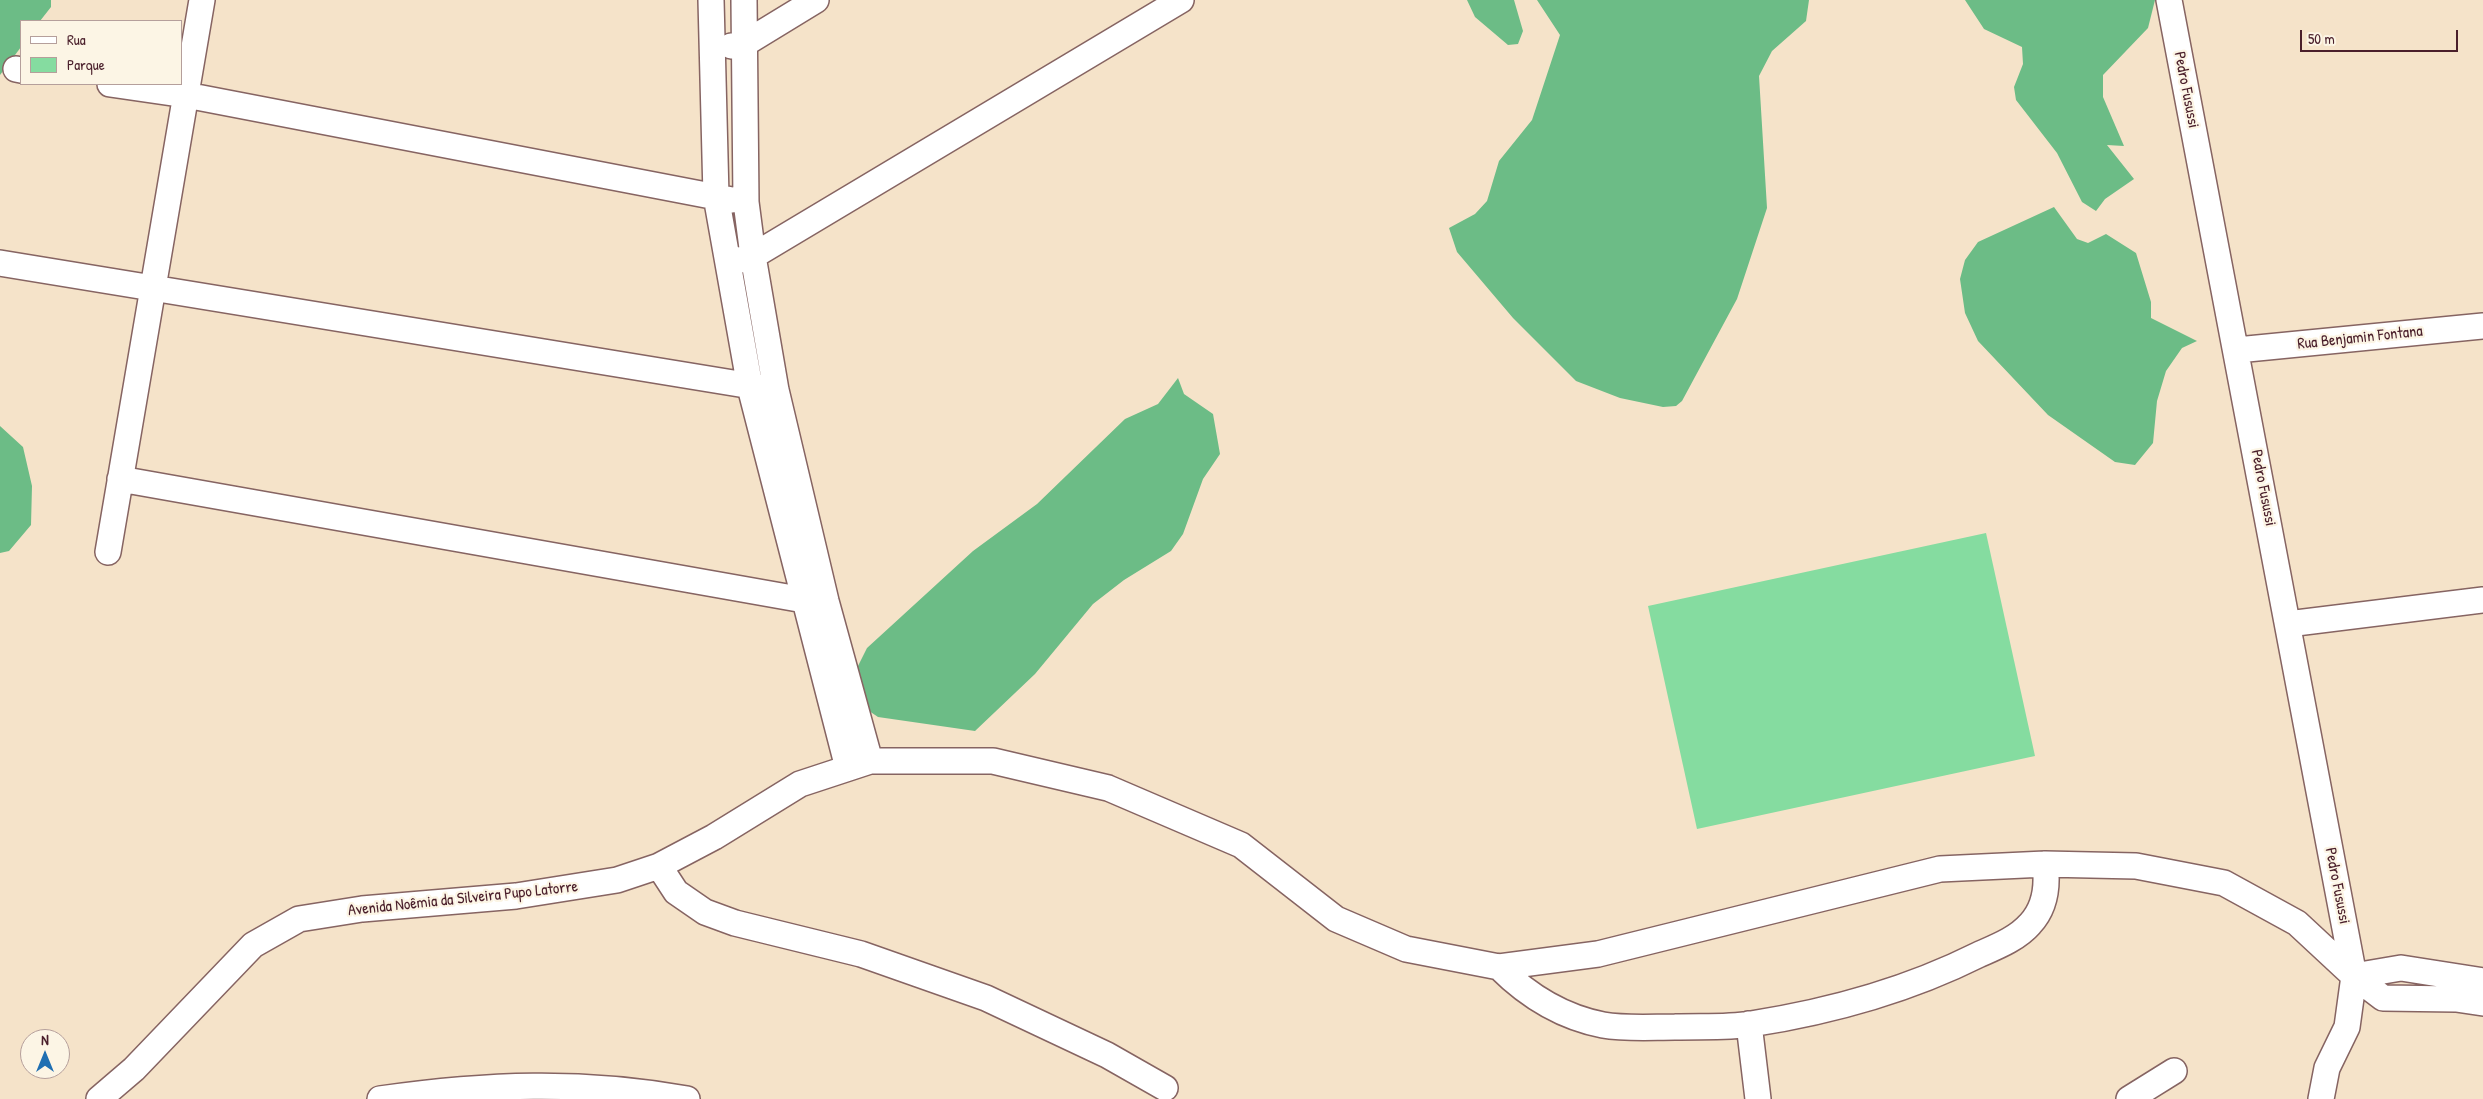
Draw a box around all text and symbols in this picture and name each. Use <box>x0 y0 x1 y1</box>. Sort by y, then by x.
legend <box>20 20 182 85</box>
scale bar <box>2303 20 2460 52</box>
text: 50 m <box>2308 28 2335 49</box>
text: Rua <box>67 29 86 50</box>
street label: Pedro Fusussi <box>2169 50 2203 130</box>
text: Parque <box>67 54 105 75</box>
street label: Rua Benjamin Fontana <box>2296 322 2424 354</box>
street label: Pedro Fusussi <box>2246 448 2280 528</box>
street label: Pedro Fusussi <box>2320 846 2354 926</box>
street label: Avenida Noêmia da Silveira Pupo Latorre <box>347 877 579 921</box>
north arrow <box>20 1029 70 1079</box>
text: N <box>41 1030 49 1049</box>

